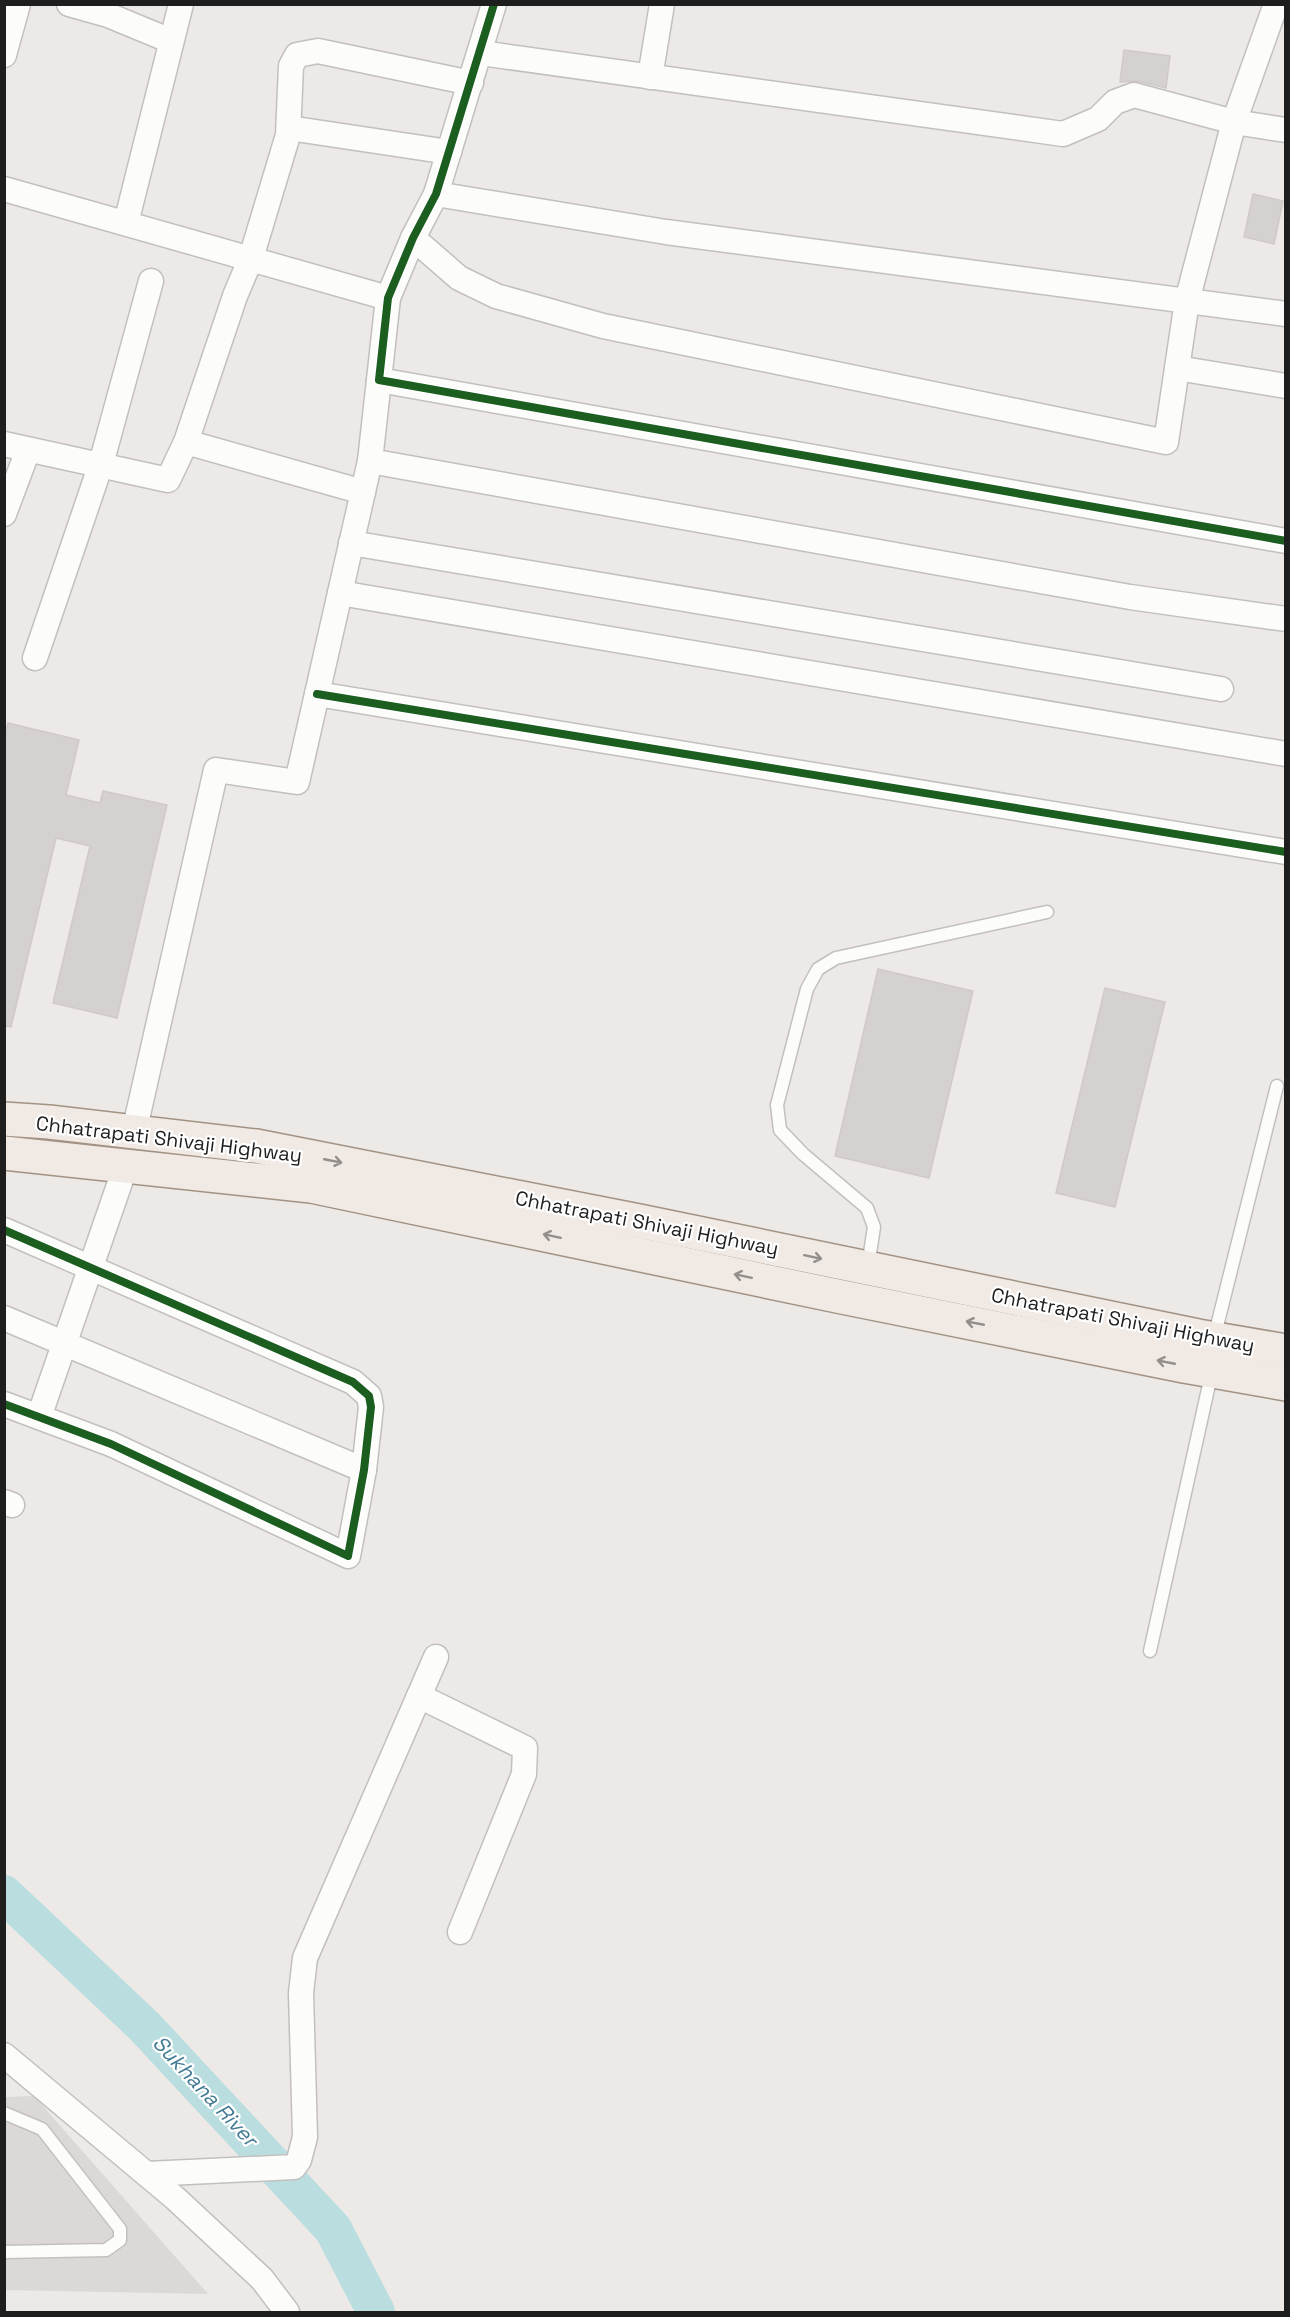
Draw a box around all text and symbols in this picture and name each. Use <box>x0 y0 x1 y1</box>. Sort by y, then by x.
street label: Chhatrapati Shivaji Highway <box>34 1110 304 1168</box>
one-way arrow <box>323 1156 342 1167</box>
street label: Chhatrapati Shivaji Highway <box>513 1185 781 1261</box>
one-way arrow <box>543 1230 562 1241</box>
one-way arrow <box>802 1252 822 1263</box>
one-way arrow <box>733 1270 753 1281</box>
street label: Chhatrapati Shivaji Highway <box>989 1282 1257 1358</box>
one-way arrow <box>966 1317 985 1328</box>
one-way arrow <box>1157 1356 1176 1367</box>
water label: Sukhana River <box>147 2030 265 2153</box>

